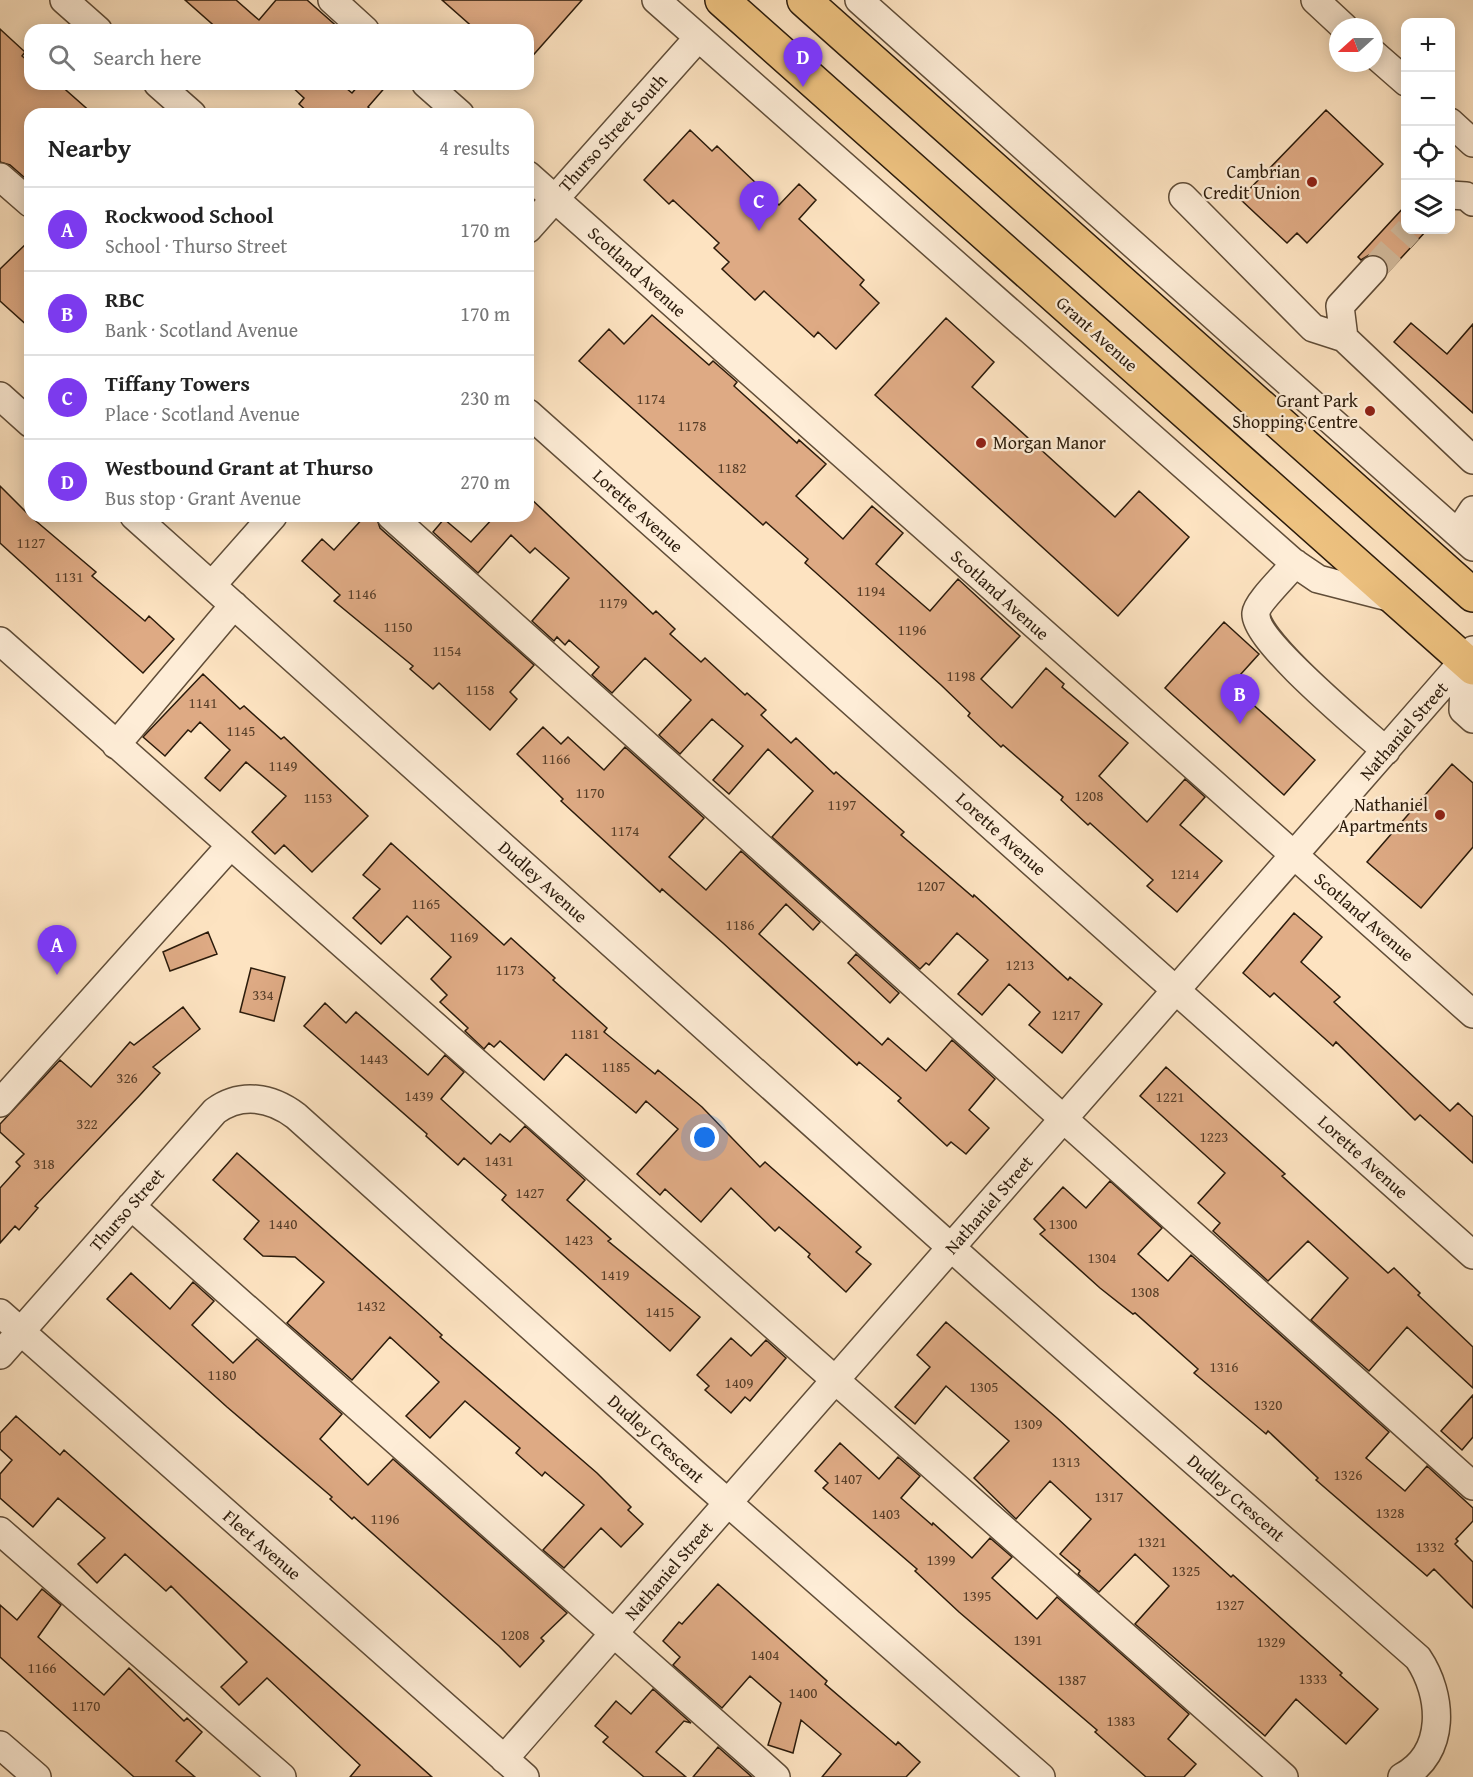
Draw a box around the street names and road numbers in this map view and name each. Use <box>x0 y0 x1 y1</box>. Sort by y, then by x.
street label: Thurso Street South <box>552 67 673 198</box>
street label: Scotland Avenue <box>582 220 693 323</box>
street label: Grant Avenue <box>1050 289 1144 378</box>
street label: Lorette Avenue <box>587 462 690 559</box>
street label: Scotland Avenue <box>945 543 1056 646</box>
street label: Nathaniel Street <box>1353 675 1455 786</box>
street label: Lorette Avenue <box>950 785 1053 882</box>
street label: Dudley Avenue <box>493 834 594 929</box>
street label: Scotland Avenue <box>1308 865 1420 968</box>
street label: Lorette Avenue <box>1312 1108 1415 1205</box>
street label: Nathaniel Street <box>938 1149 1040 1260</box>
street label: Thurso Street <box>83 1161 171 1257</box>
street label: Dudley Crescent <box>602 1388 711 1490</box>
street label: Dudley Crescent <box>1181 1447 1292 1548</box>
street label: Fleet Avenue <box>217 1503 308 1586</box>
street label: Nathaniel Street <box>618 1515 720 1626</box>

